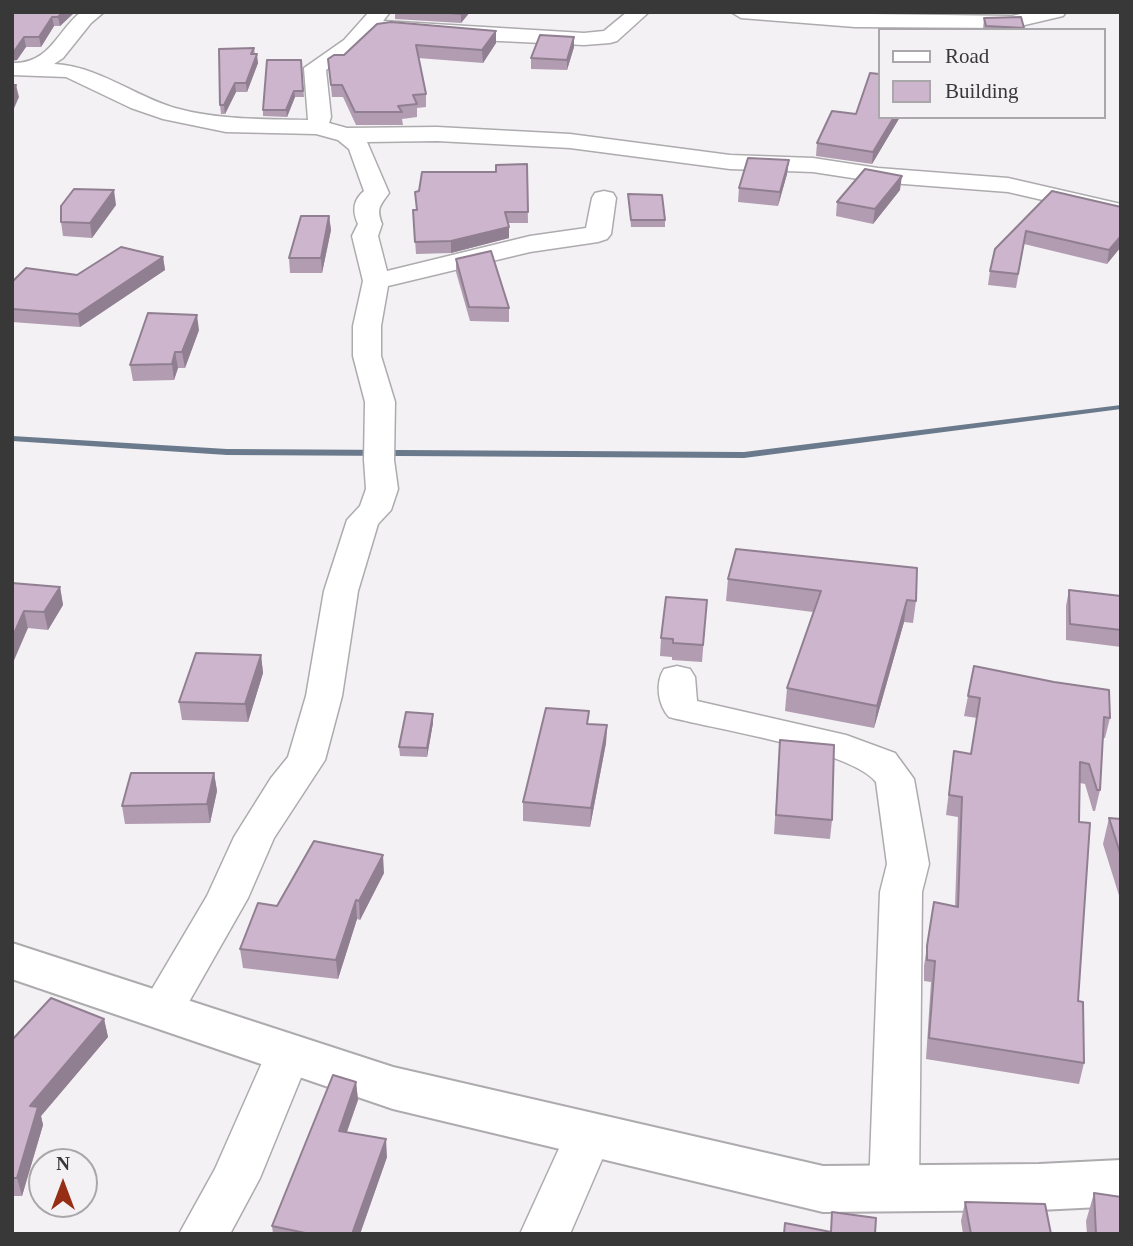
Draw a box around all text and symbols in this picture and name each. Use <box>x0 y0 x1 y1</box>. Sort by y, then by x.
legend <box>878 28 1105 119</box>
text: Road <box>945 44 989 68</box>
text: Building <box>945 79 1019 103</box>
north arrow <box>28 1148 98 1218</box>
text: N <box>56 1153 70 1174</box>

